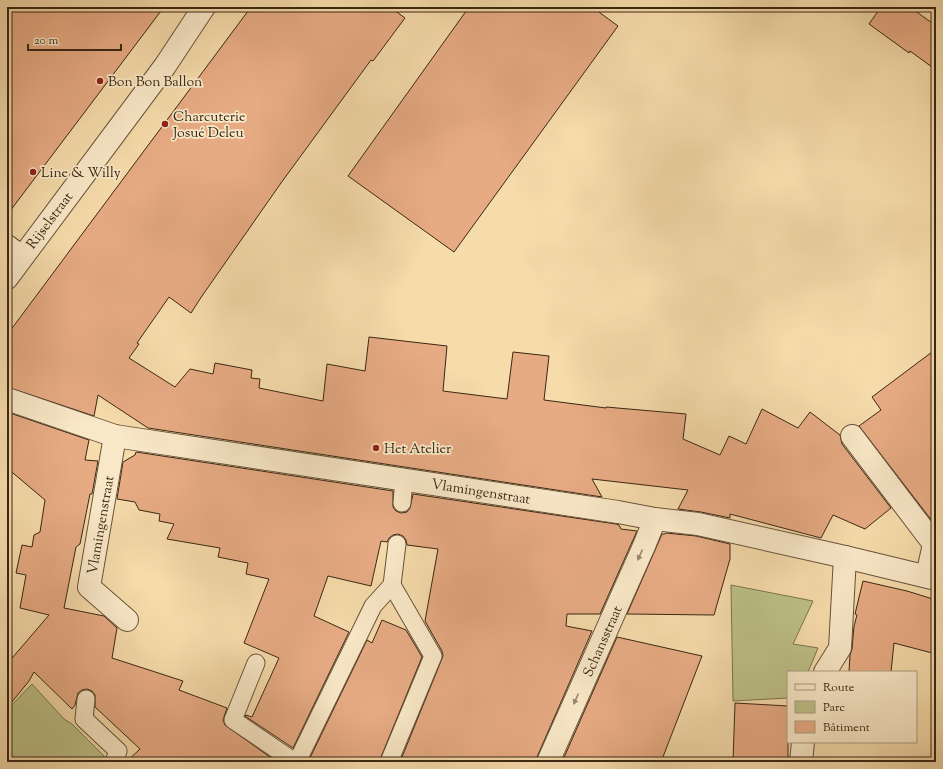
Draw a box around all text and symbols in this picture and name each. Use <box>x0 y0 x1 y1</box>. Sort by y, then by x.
scale bar <box>28 26 121 52</box>
text: 20 m <box>34 32 59 50</box>
place label: Bon Bon Ballon <box>108 73 202 93</box>
marker: Bon Bon Ballon <box>95 76 105 86</box>
place label: Charcuterie Josué Deleu <box>172 108 245 144</box>
marker: Charcuterie Josué Deleu <box>160 119 170 129</box>
place label: Line & Willy <box>41 164 121 184</box>
marker: Line & Willy <box>28 167 38 177</box>
street label: Rijselstraat <box>22 188 79 254</box>
place label: Het Atelier <box>384 440 452 460</box>
marker: Het Atelier <box>371 443 381 453</box>
street label: Vlamingenstraat <box>83 474 121 576</box>
street label: Vlamingenstraat <box>430 475 532 511</box>
one-way arrow <box>637 549 643 560</box>
street label: Schansstraat <box>579 603 629 681</box>
legend <box>787 671 917 743</box>
text: Route <box>823 679 855 697</box>
one-way arrow <box>573 693 579 705</box>
text: Parc <box>823 699 845 717</box>
text: Bâtiment <box>823 719 870 737</box>

